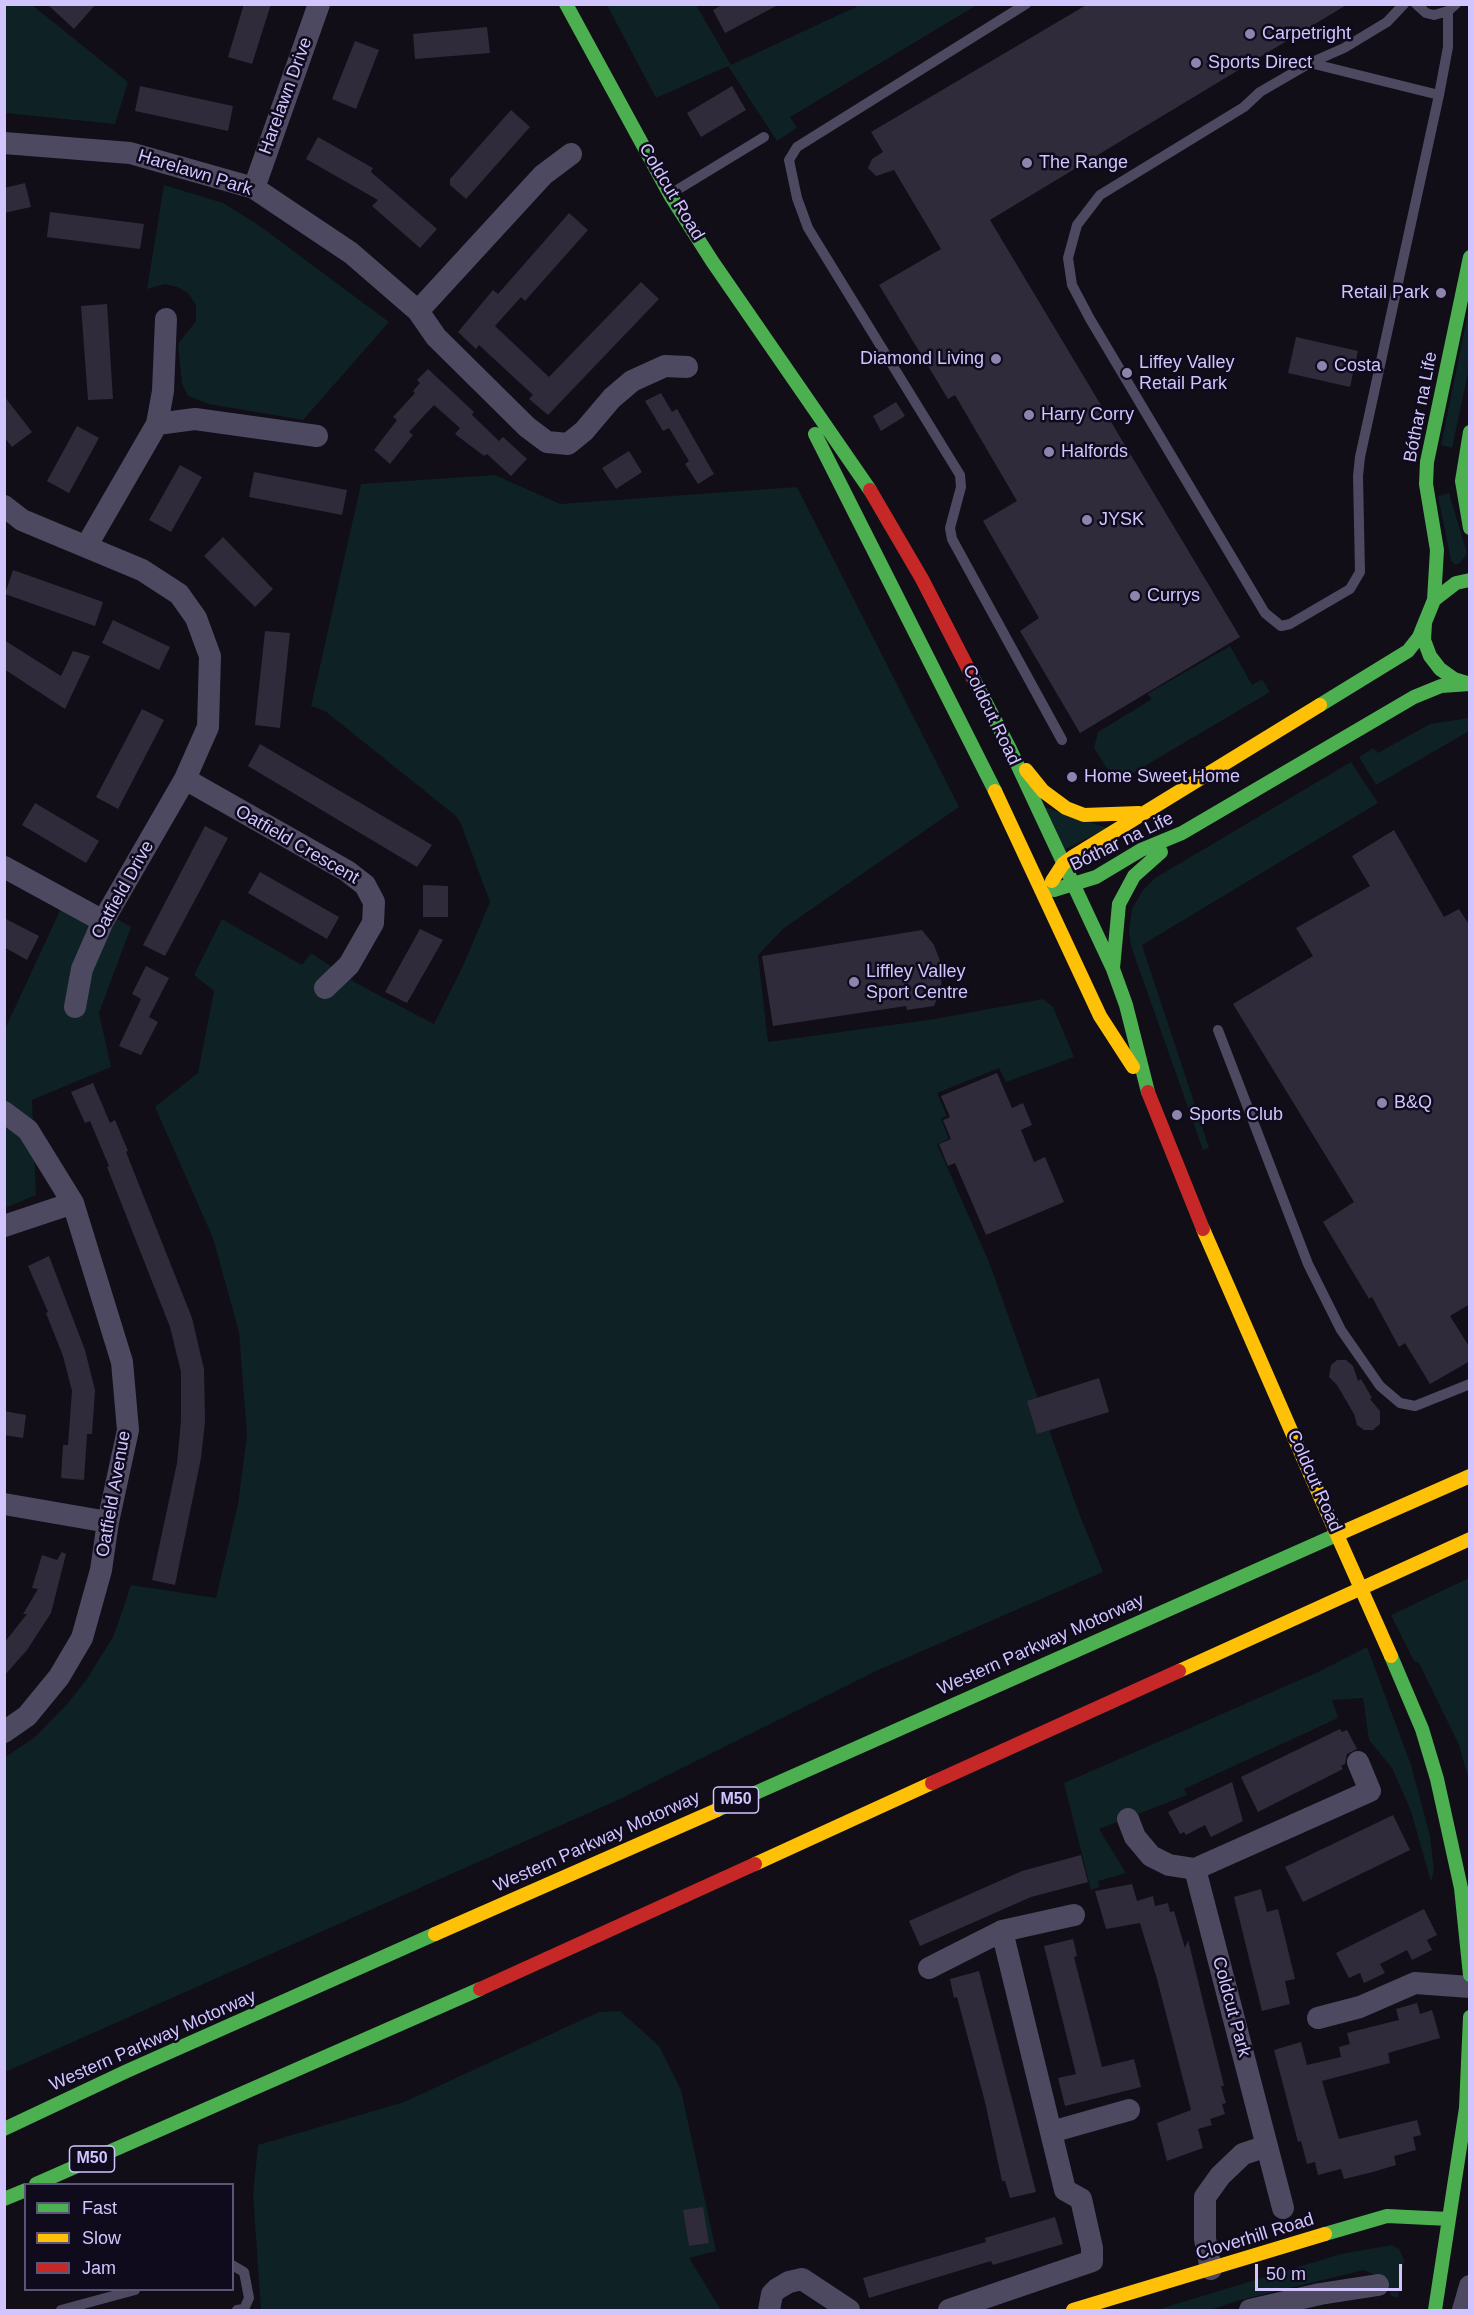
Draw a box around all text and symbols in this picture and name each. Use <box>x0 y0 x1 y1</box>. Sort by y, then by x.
place label: Carpetright <box>1262 23 1351 45</box>
marker: Carpetright <box>1243 27 1257 41</box>
street label: Harelawn Drive <box>255 34 317 158</box>
place label: Sports Direct <box>1208 52 1312 74</box>
marker: Sports Direct <box>1189 56 1203 70</box>
street label: Coldcut Road <box>634 140 708 244</box>
street label: Harelawn Park <box>135 145 255 201</box>
place label: The Range <box>1039 152 1128 174</box>
marker: The Range <box>1020 156 1034 170</box>
place label: Retail Park <box>1341 282 1429 304</box>
marker: Retail Park <box>1434 286 1448 300</box>
place label: Diamond Living <box>860 348 984 370</box>
street label: Bóthar na Life <box>1400 350 1442 464</box>
marker: Diamond Living <box>989 352 1003 366</box>
place label: Liffey Valley Retail Park <box>1139 352 1234 394</box>
place label: Costa <box>1334 355 1381 377</box>
marker: Costa <box>1315 359 1329 373</box>
marker: Liffey Valley Retail Park <box>1120 366 1134 380</box>
place label: Harry Corry <box>1041 404 1134 426</box>
marker: Harry Corry <box>1022 408 1036 422</box>
place label: Halfords <box>1061 441 1128 463</box>
marker: Halfords <box>1042 445 1056 459</box>
place label: JYSK <box>1099 509 1144 531</box>
marker: JYSK <box>1080 513 1094 527</box>
place label: Currys <box>1147 585 1200 607</box>
marker: Currys <box>1128 589 1142 603</box>
street label: Coldcut Road <box>957 661 1025 769</box>
place label: Home Sweet Home <box>1084 766 1240 788</box>
marker: Home Sweet Home <box>1065 770 1079 784</box>
street label: Oatfield Crescent <box>231 801 363 889</box>
street label: Bóthar na Life <box>1067 808 1177 876</box>
street label: Oatfield Drive <box>87 837 159 943</box>
place label: Liffley Valley Sport Centre <box>866 961 968 1004</box>
marker: Liffley Valley Sport Centre <box>847 975 861 989</box>
place label: B&Q <box>1394 1092 1432 1114</box>
marker: B&Q <box>1375 1096 1389 1110</box>
place label: Sports Club <box>1189 1104 1283 1126</box>
marker: Sports Club <box>1170 1108 1184 1122</box>
street label: Coldcut Road <box>1282 1427 1346 1535</box>
street label: Oatfield Avenue <box>92 1429 136 1559</box>
street label: Western Parkway Motorway <box>934 1590 1148 1700</box>
street label: Western Parkway Motorway <box>490 1787 704 1897</box>
road number: M50 <box>714 1787 758 1813</box>
street label: Coldcut Park <box>1207 1954 1255 2060</box>
street label: Western Parkway Motorway <box>46 1986 260 2096</box>
road number: M50 <box>70 2146 115 2172</box>
legend <box>24 2183 234 2291</box>
text: Fast <box>82 2198 117 2218</box>
street label: Cloverhill Road <box>1193 2209 1317 2265</box>
text: Slow <box>82 2228 121 2248</box>
scale bar <box>1258 2252 1405 2290</box>
text: Jam <box>82 2258 116 2278</box>
text: 50 m <box>1266 2264 1306 2284</box>

